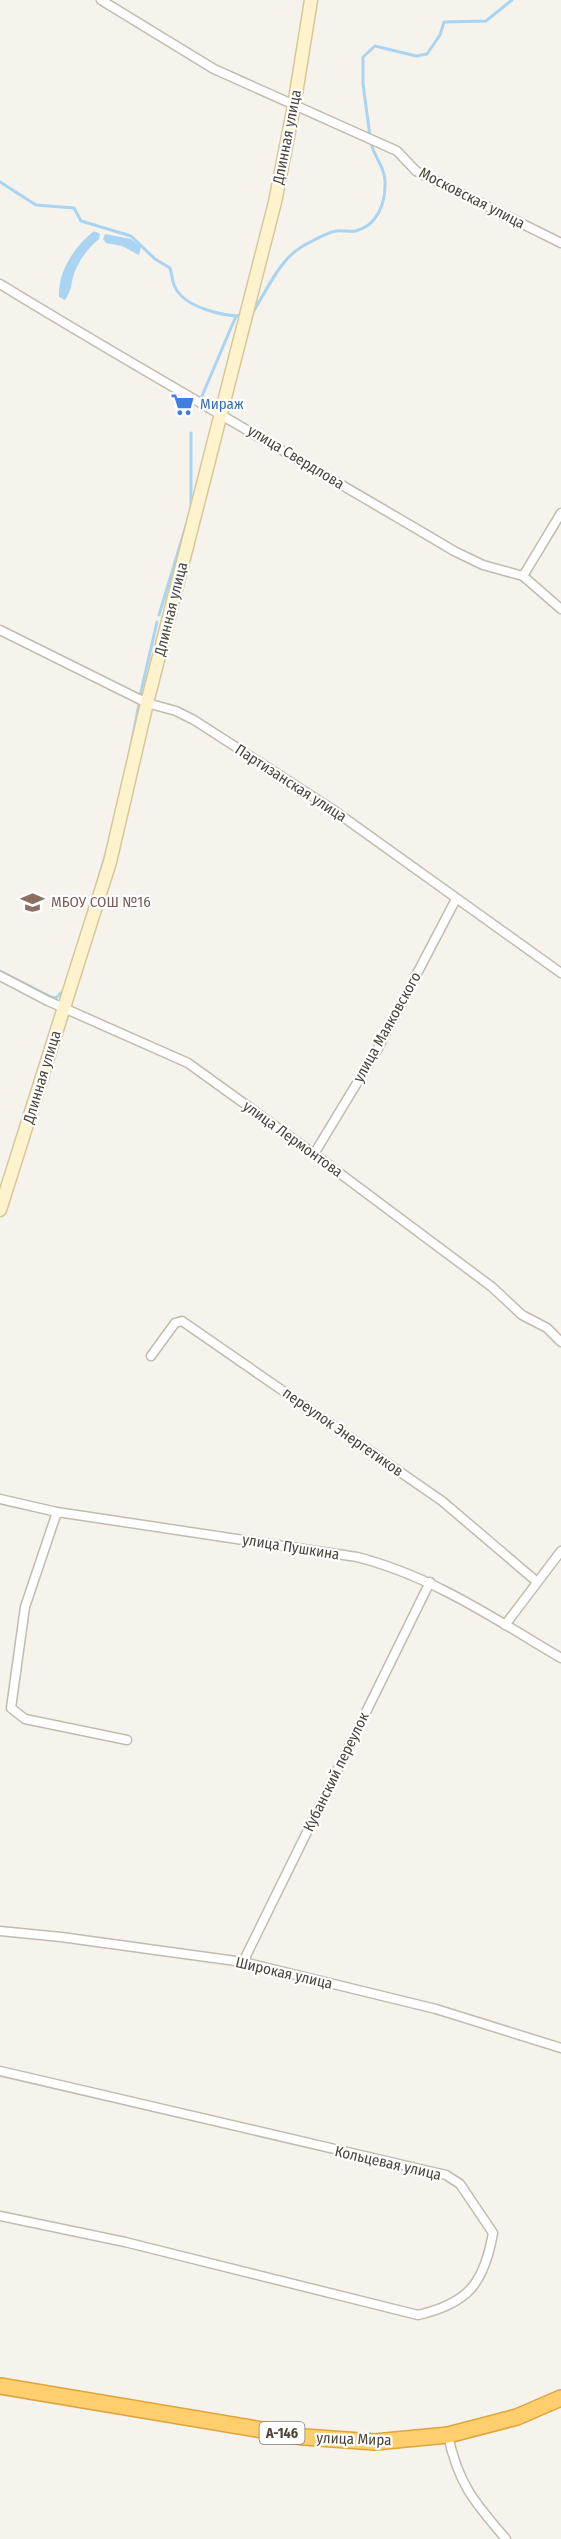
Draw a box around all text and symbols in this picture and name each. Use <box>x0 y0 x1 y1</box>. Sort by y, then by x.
street label: Длинная улица <box>269 88 305 187</box>
street label: Московская улица <box>416 164 528 232</box>
supermarket icon: Мираж <box>169 391 195 417</box>
place label: Мираж <box>200 395 244 413</box>
street label: улица Свердлова <box>245 421 347 493</box>
street label: Длинная улица <box>150 560 191 659</box>
street label: Партизанская улица <box>232 740 350 826</box>
school or university icon: МБОУ СОШ №16 <box>20 889 46 915</box>
place label: МБОУ СОШ №16 <box>51 893 151 911</box>
street label: улица Маяковского <box>349 969 425 1085</box>
street label: Длинная улица <box>19 1028 65 1127</box>
street label: улица Лермонтова <box>240 1097 346 1181</box>
street label: переулок Энергетиков <box>279 1384 407 1480</box>
street label: улица Пушкина <box>241 1530 341 1564</box>
street label: Кубанский переулок <box>299 1709 373 1835</box>
street label: Широкая улица <box>234 1953 334 1993</box>
street label: Кольцевая улица <box>333 2142 443 2184</box>
road number: А-146 <box>260 2422 304 2444</box>
street label: улица Мира <box>316 2429 392 2449</box>

